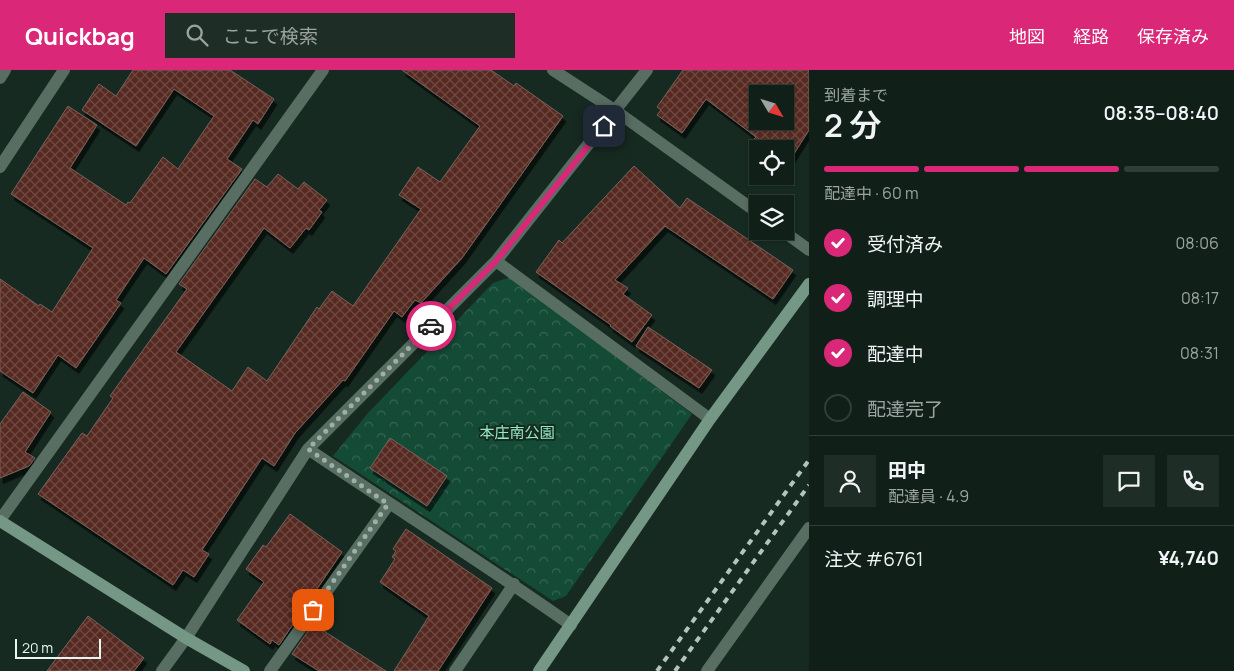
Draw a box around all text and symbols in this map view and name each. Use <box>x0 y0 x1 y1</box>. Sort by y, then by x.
search box <box>165 13 515 58</box>
text: Quickbag <box>25 19 135 52</box>
icon: search <box>183 21 211 49</box>
text: ここで検索 <box>223 23 318 49</box>
text: 地図 <box>1009 24 1045 48</box>
text: 経路 <box>1073 24 1109 48</box>
text: 保存済み <box>1137 24 1209 48</box>
text: 到着まで <box>824 84 888 106</box>
north arrow <box>749 85 794 130</box>
map controls <box>749 85 794 240</box>
text: 08:35–08:40 <box>1103 100 1219 126</box>
text: 2 分 <box>824 103 881 147</box>
pin <box>583 105 625 147</box>
icon: home <box>590 112 618 140</box>
button: locate <box>749 140 794 185</box>
text: 配達中 · 60 m <box>824 182 918 204</box>
button: layers <box>749 195 794 240</box>
icon: check <box>824 229 852 257</box>
text: 受付済み <box>867 231 943 257</box>
text: 08:06 <box>1175 232 1219 254</box>
icon: check <box>824 284 852 312</box>
text: 調理中 <box>867 286 924 312</box>
text: 08:17 <box>1181 287 1219 309</box>
courier <box>406 301 456 351</box>
icon: car <box>417 312 445 340</box>
icon: check <box>824 339 852 367</box>
text: 配達中 <box>867 341 924 367</box>
text: 08:31 <box>1180 342 1219 364</box>
text: 配達完了 <box>867 396 943 422</box>
park label: 本庄南公園 <box>479 422 555 443</box>
button: person <box>824 455 876 507</box>
button: chat <box>1103 455 1155 507</box>
button: phone <box>1167 455 1219 507</box>
text: 田中 <box>888 457 926 483</box>
text: 配達員 · 4.9 <box>888 485 969 507</box>
text: ¥4,740 <box>1158 545 1219 571</box>
text: 注文 #6761 <box>824 546 924 572</box>
pin <box>292 589 334 631</box>
icon: bag <box>299 596 327 624</box>
scale bar <box>15 636 101 659</box>
text: 20 m <box>22 638 53 657</box>

